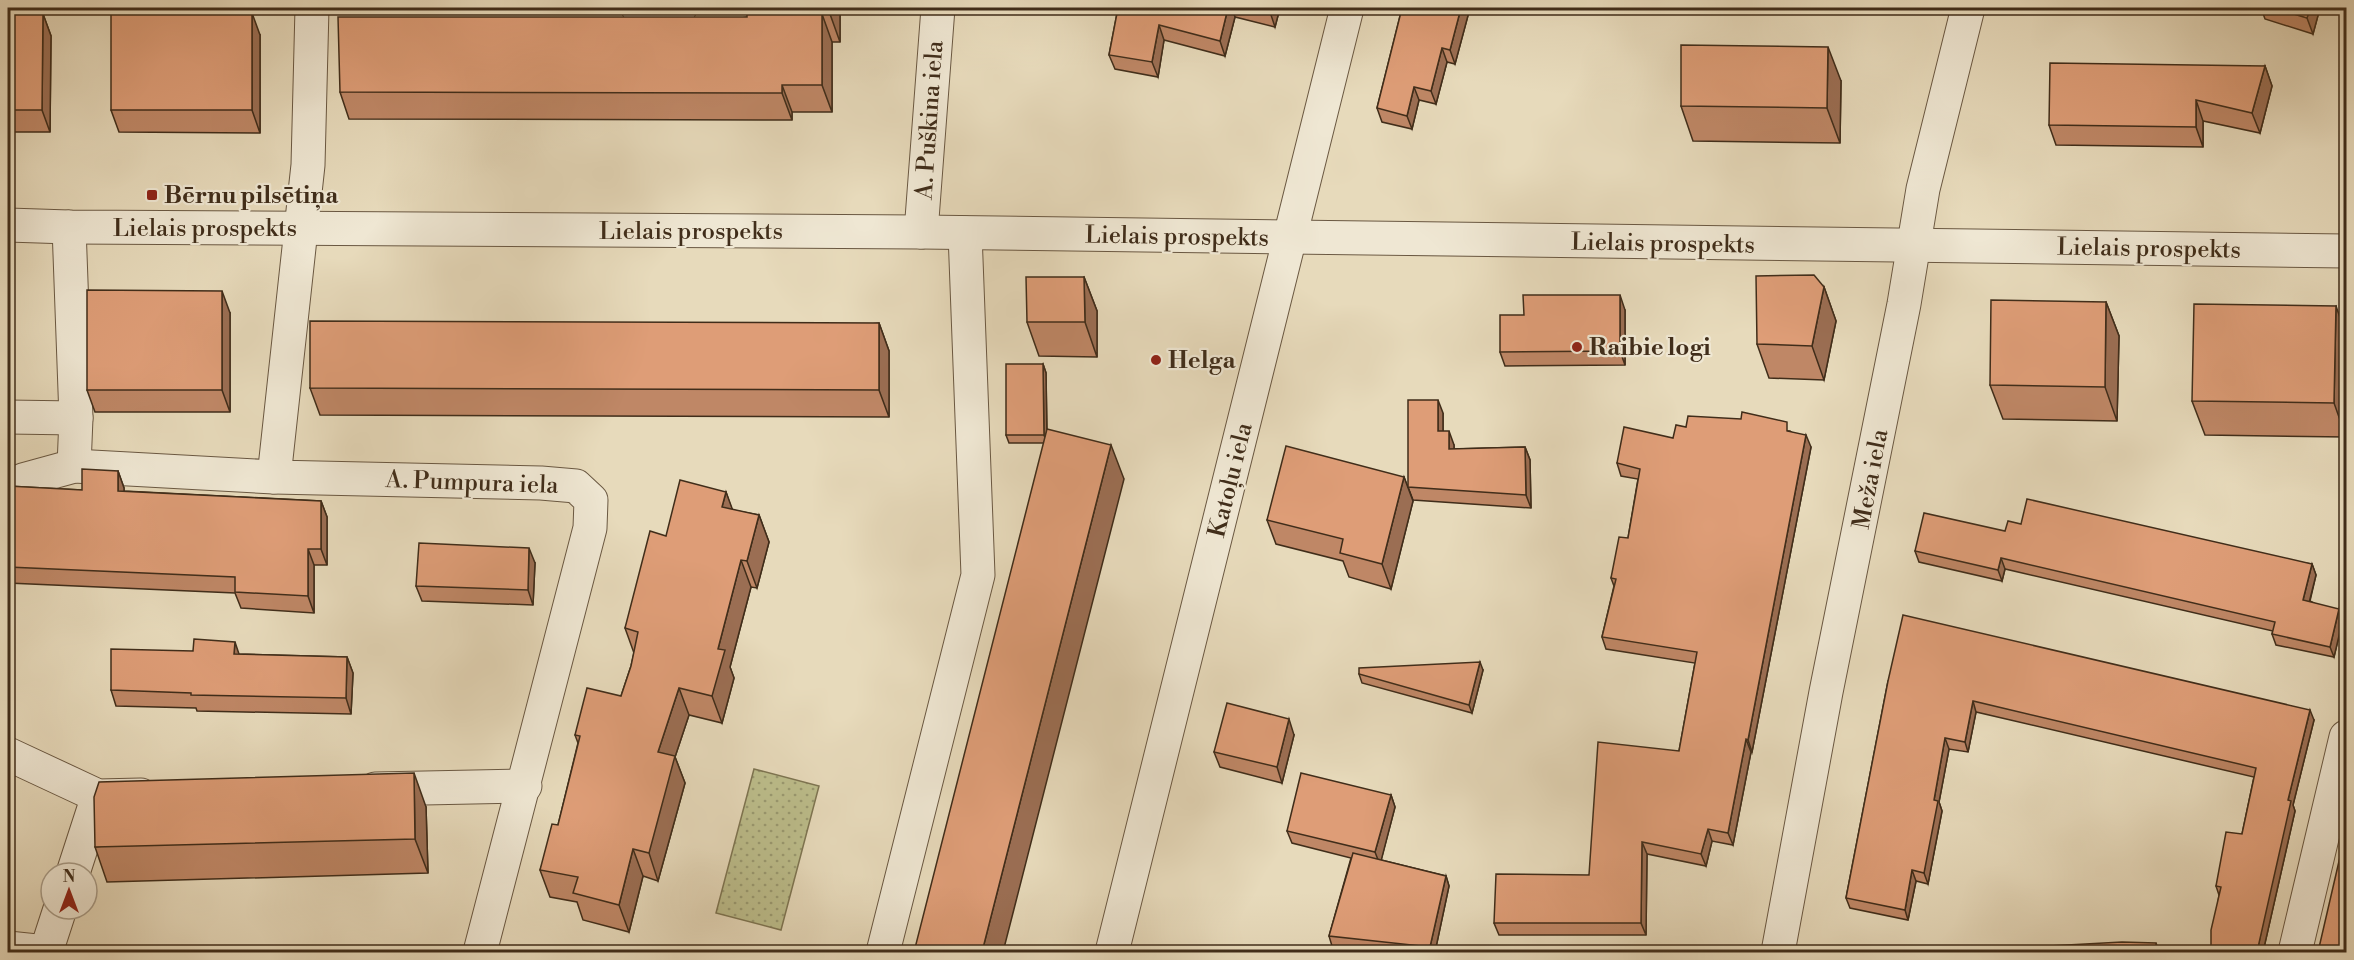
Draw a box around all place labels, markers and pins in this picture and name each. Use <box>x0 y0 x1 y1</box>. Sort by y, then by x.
place label: Bērnu pilsētiņa <box>164 181 339 211</box>
marker: Bērnu pilsētiņa <box>145 188 159 202</box>
place label: Raibie logi <box>1589 333 1711 363</box>
marker: Raibie logi <box>1570 340 1584 354</box>
place label: Helga <box>1168 346 1236 376</box>
marker: Helga <box>1149 353 1163 367</box>

